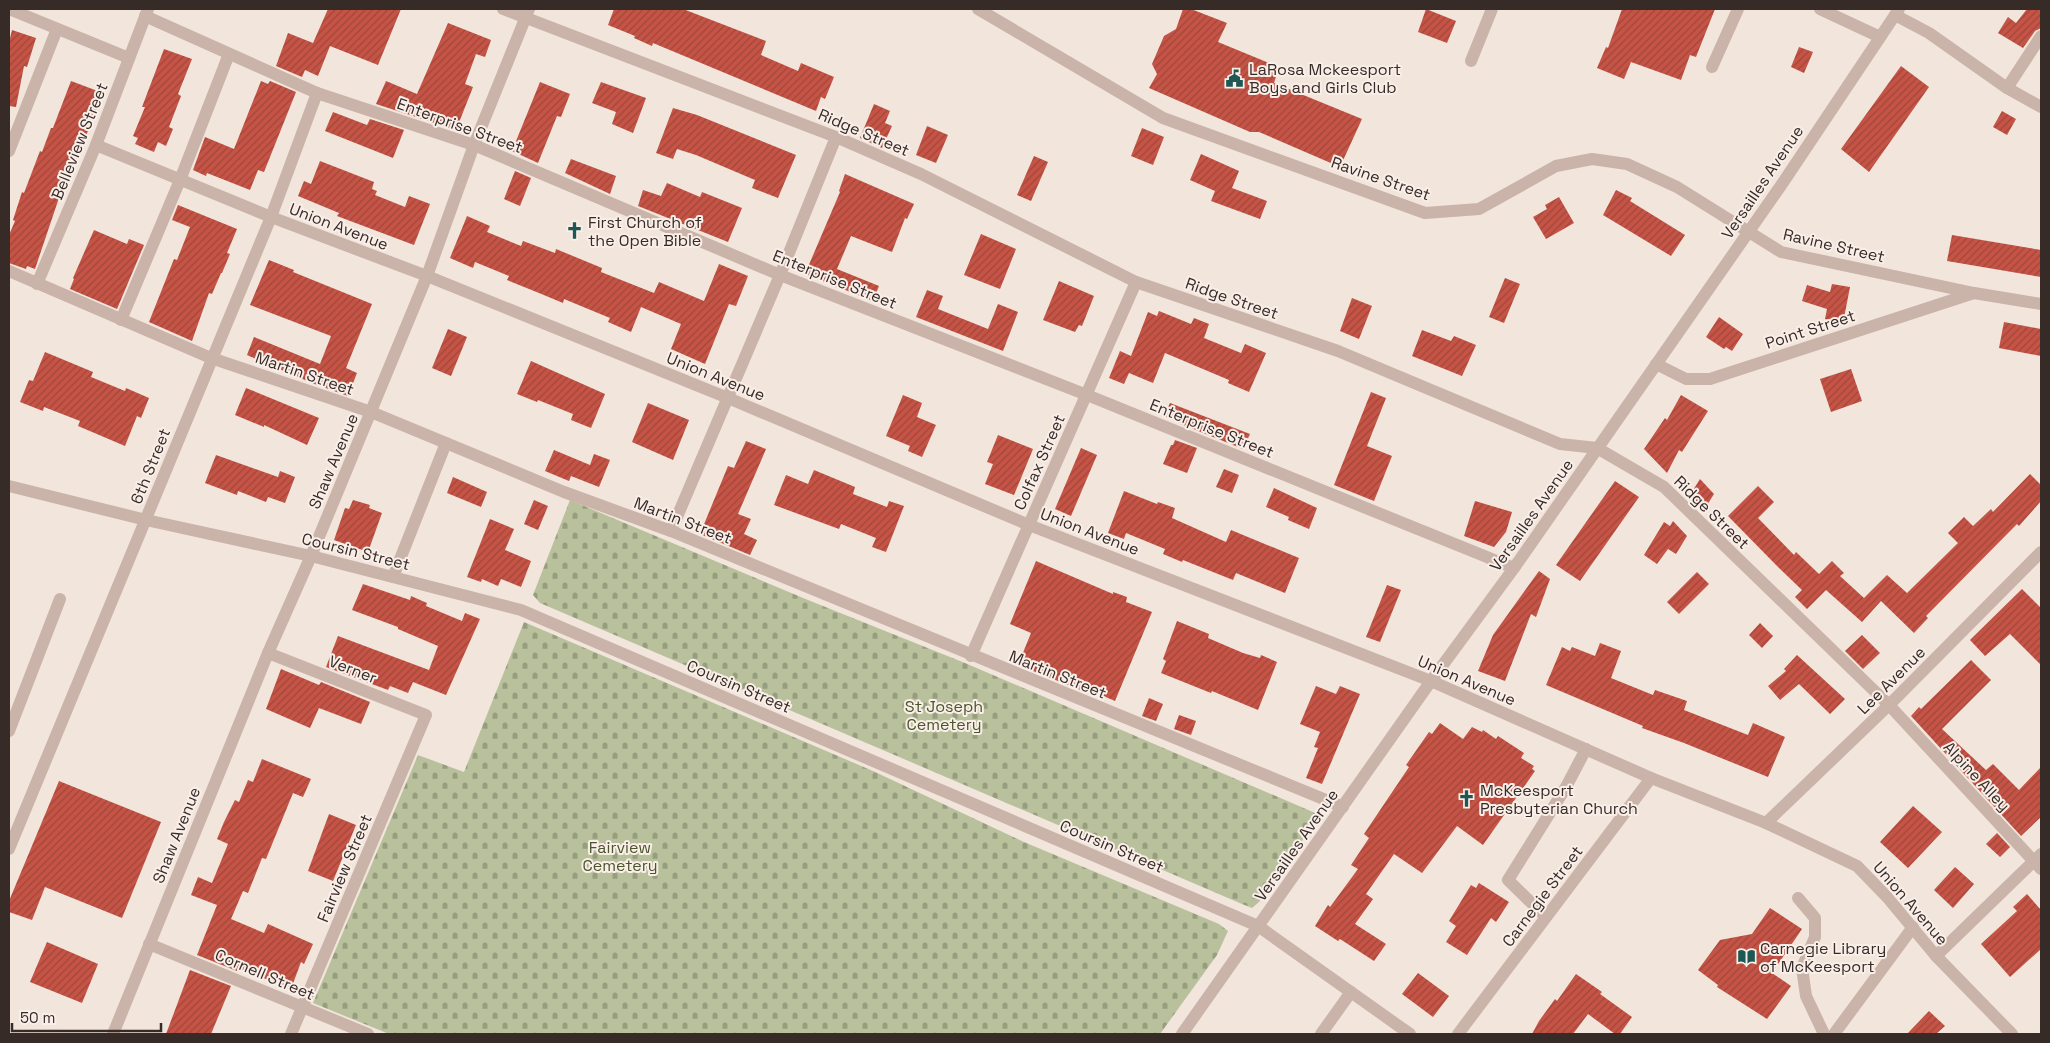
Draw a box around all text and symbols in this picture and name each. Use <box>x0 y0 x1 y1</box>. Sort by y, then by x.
place label: LaRosa Mckeesport Boys and Girls Club <box>1249 59 1401 98</box>
public building icon: LaRosa Mckeesport Boys and Girls Club <box>1225 68 1245 88</box>
street label: Belleview Street <box>46 79 113 203</box>
street label: Enterprise Street <box>394 93 526 158</box>
street label: Ridge Street <box>815 104 913 161</box>
street label: Versailles Avenue <box>1717 122 1808 243</box>
street label: Ravine Street <box>1328 152 1433 205</box>
street label: Union Avenue <box>286 198 391 255</box>
place label: First Church of the Open Bible <box>588 212 702 251</box>
church icon: First Church of the Open Bible <box>564 221 584 241</box>
street label: Ravine Street <box>1781 224 1887 267</box>
street label: Enterprise Street <box>770 245 900 314</box>
street label: Ridge Street <box>1183 273 1281 324</box>
street label: Point Street <box>1763 305 1858 354</box>
street label: Martin Street <box>253 347 357 400</box>
street label: Union Avenue <box>663 347 768 406</box>
street label: Enterprise Street <box>1147 394 1277 463</box>
street label: Shaw Avenue <box>304 410 363 512</box>
street label: Colfax Street <box>1009 411 1070 513</box>
street label: 6th Street <box>126 425 175 507</box>
street label: Versailles Avenue <box>1485 455 1578 575</box>
street label: Ridge Street <box>1669 471 1754 554</box>
street label: Martin Street <box>631 492 735 549</box>
street label: Union Avenue <box>1037 503 1142 560</box>
street label: Coursin Street <box>299 528 412 575</box>
street label: Lee Avenue <box>1853 642 1930 719</box>
street label: Martin Street <box>1006 645 1110 704</box>
street label: Union Avenue <box>1415 650 1519 711</box>
street label: Verner <box>326 651 380 688</box>
street label: Coursin Street <box>684 655 794 718</box>
park label: St Joseph Cemetery <box>905 696 983 735</box>
street label: Alpine Alley <box>1939 737 2015 816</box>
place label: McKeesport Presbyterian Church <box>1480 780 1638 819</box>
street label: Shaw Avenue <box>148 784 205 886</box>
street label: Versailles Avenue <box>1250 785 1343 905</box>
church icon: McKeesport Presbyterian Church <box>1456 789 1476 809</box>
street label: Fairview Street <box>312 811 377 925</box>
street label: Coursin Street <box>1057 815 1167 878</box>
park label: Fairview Cemetery <box>582 837 658 876</box>
street label: Carnegie Street <box>1497 841 1587 951</box>
street label: Union Avenue <box>1868 857 1953 950</box>
place label: Carnegie Library of McKeesport <box>1760 938 1886 977</box>
street label: Cornell Street <box>212 944 318 1005</box>
library icon: Carnegie Library of McKeesport <box>1736 947 1756 967</box>
scale bar <box>12 1000 161 1032</box>
text: 50 m <box>20 1008 55 1027</box>

